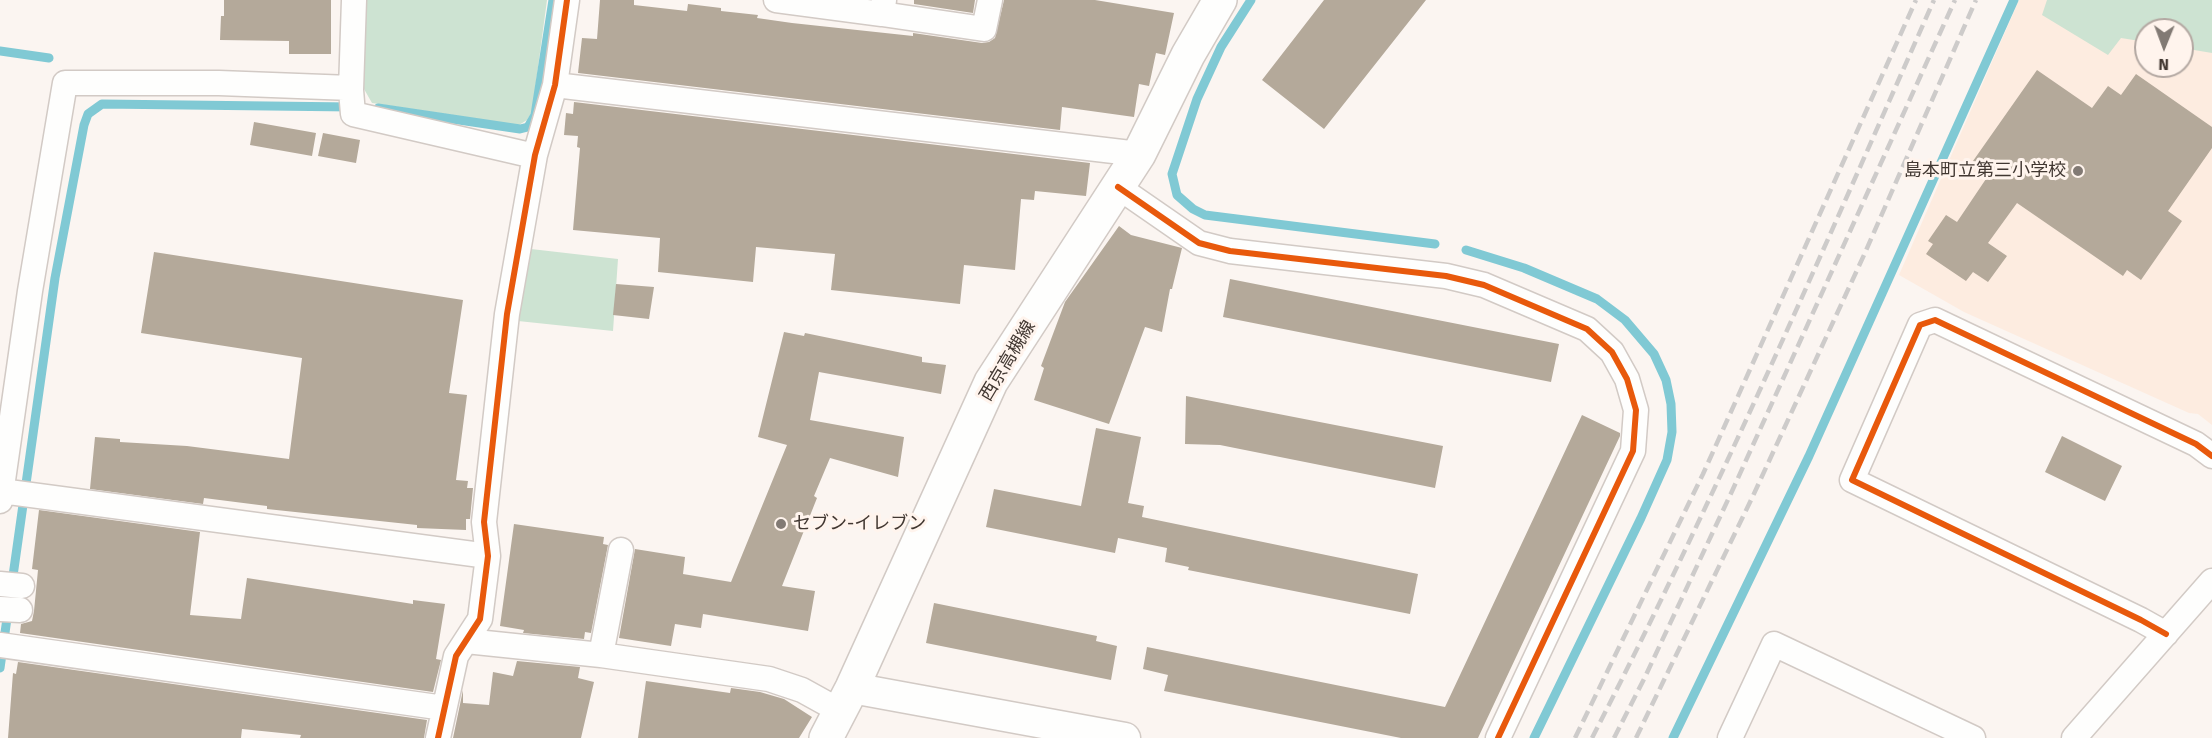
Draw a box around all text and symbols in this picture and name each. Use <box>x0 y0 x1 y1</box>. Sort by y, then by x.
north arrow <box>2134 18 2194 78</box>
text: N <box>2158 55 2169 74</box>
place label: 島本町立第三小学校 <box>1904 160 2066 182</box>
marker: 島本町立第三小学校 <box>2071 164 2085 178</box>
street label: 西京高槻線 <box>976 317 1040 405</box>
place label: セブン-イレブン <box>793 513 926 535</box>
marker: セブン-イレブン <box>774 517 788 531</box>

